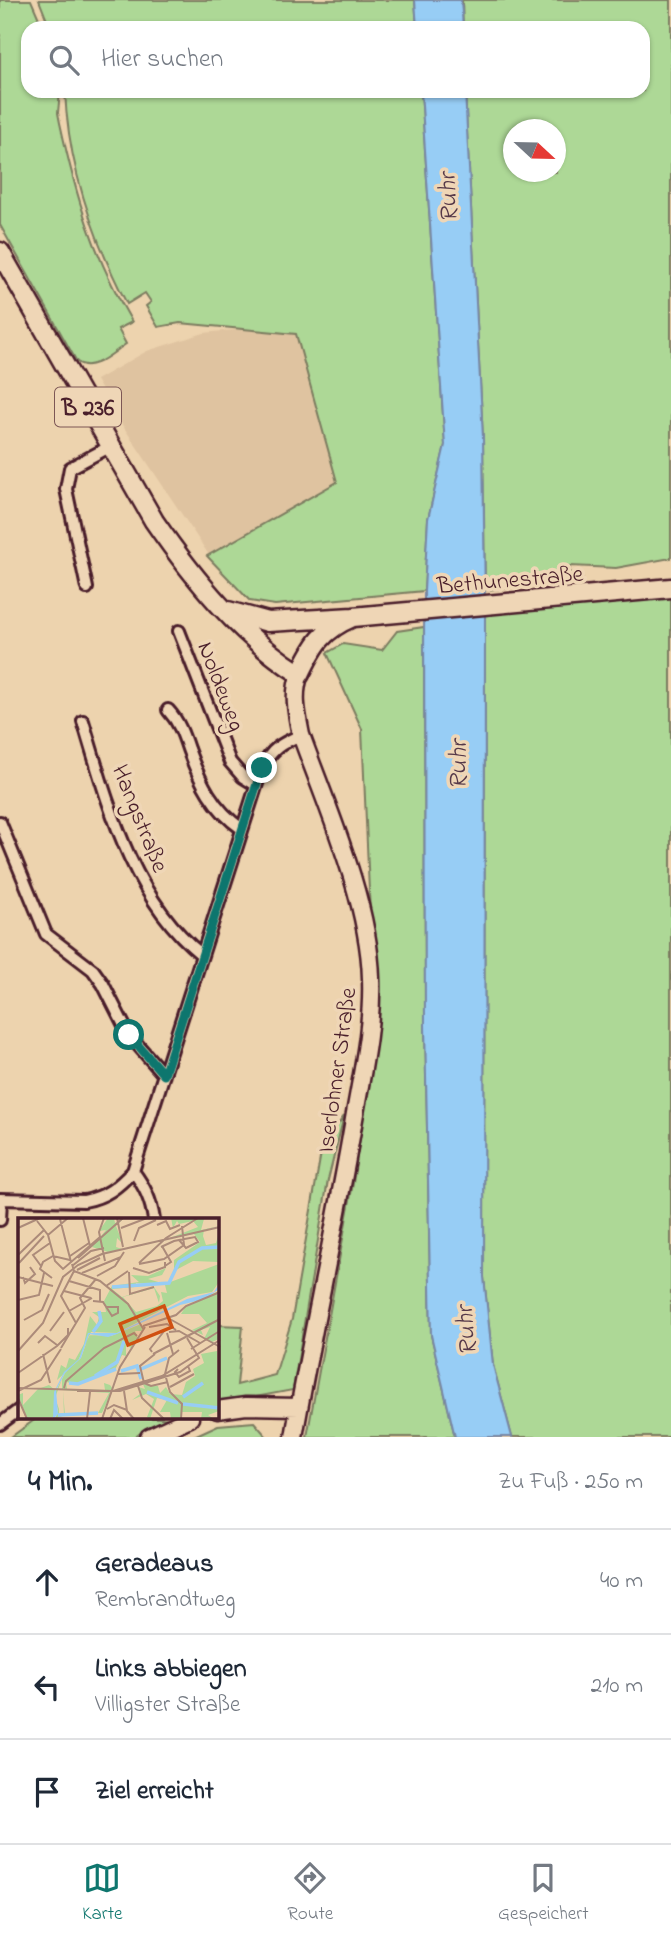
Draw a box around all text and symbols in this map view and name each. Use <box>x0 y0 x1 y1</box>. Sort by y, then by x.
search box <box>21 21 650 98</box>
icon: search <box>45 41 83 79</box>
text: Hier suchen <box>101 41 223 79</box>
north arrow <box>503 119 566 182</box>
water label: Ruhr <box>430 169 470 224</box>
road number: B 236 <box>55 388 121 426</box>
street label: Bethunestraße <box>435 558 585 605</box>
street label: Noldeweg <box>187 637 253 737</box>
water label: Ruhr <box>441 737 479 790</box>
route end <box>246 752 277 783</box>
street label: Hangstraße <box>101 760 176 878</box>
street label: Iserlohner Straße <box>310 985 367 1155</box>
route start <box>113 1019 144 1050</box>
inset map <box>18 1218 219 1420</box>
water label: Ruhr <box>447 1301 489 1357</box>
text: 4 Min. <box>28 1461 92 1505</box>
text: Zu Fuß · 250 m <box>498 1466 643 1499</box>
text: Geradeaus <box>95 1546 213 1584</box>
icon: ahead <box>28 1563 66 1601</box>
text: 40 m <box>600 1565 643 1598</box>
text: Rembrandtweg <box>95 1584 235 1617</box>
text: Links abbiegen <box>95 1651 246 1689</box>
icon: left <box>28 1668 66 1706</box>
text: 210 m <box>591 1670 643 1703</box>
text: Villigster Straße <box>95 1689 240 1722</box>
icon: arrive <box>28 1773 66 1811</box>
text: Ziel erreicht <box>95 1773 214 1811</box>
tab: Karte <box>82 1859 123 1928</box>
tab: Route <box>287 1859 333 1928</box>
tab: Gespeichert <box>498 1859 589 1928</box>

